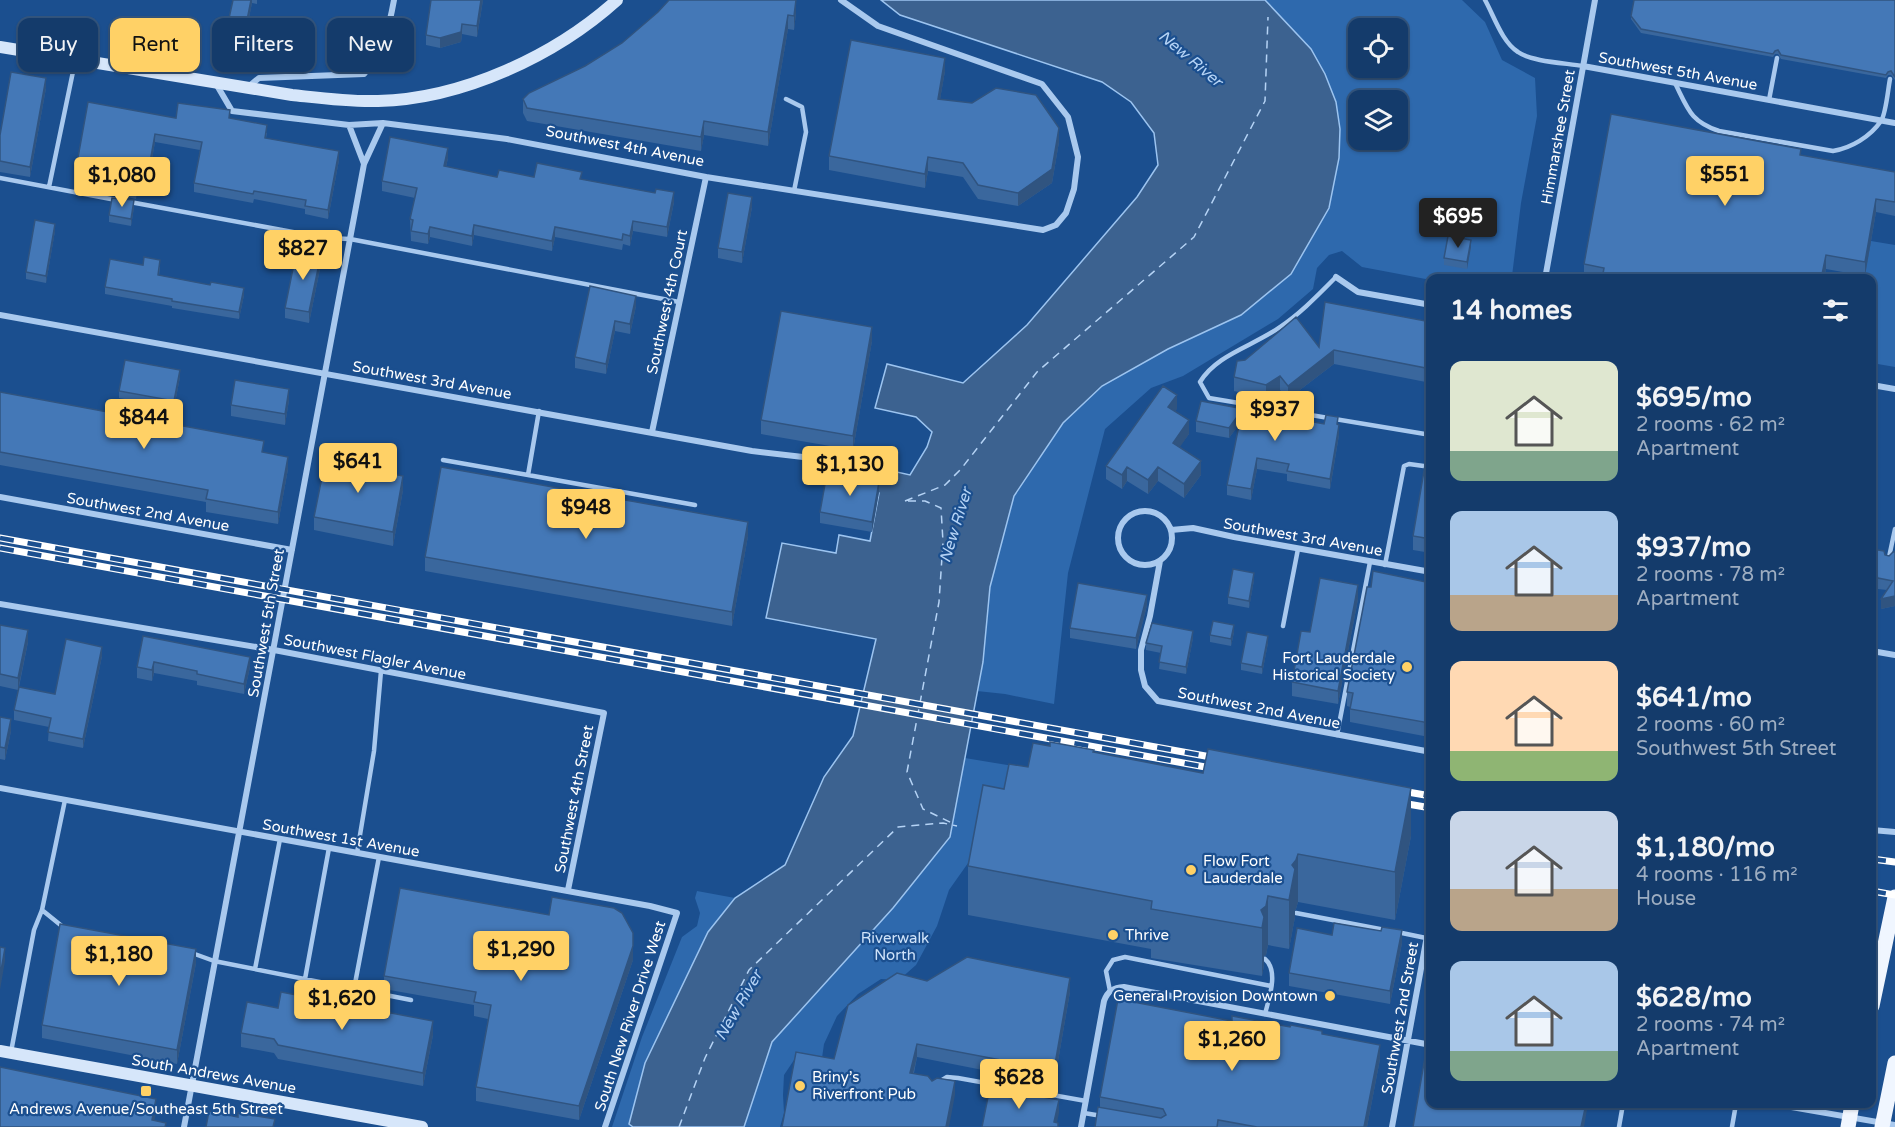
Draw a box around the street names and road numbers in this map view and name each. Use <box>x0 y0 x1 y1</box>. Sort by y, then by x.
street label: Southwest 5th Avenue <box>1597 48 1759 94</box>
street label: Himmarshee Street <box>1537 68 1579 206</box>
street label: Southwest 4th Avenue <box>544 122 706 170</box>
street label: Southwest 4th Court <box>643 228 691 376</box>
street label: Southwest 3rd Avenue <box>351 357 513 403</box>
street label: Southwest 2nd Avenue <box>65 489 231 535</box>
street label: Southwest 3rd Avenue <box>1222 514 1384 560</box>
street label: Southwest 5th Street <box>244 547 288 699</box>
street label: Southwest Flagler Avenue <box>282 630 468 684</box>
street label: Southwest 2nd Avenue <box>1176 683 1342 733</box>
street label: Southwest 4th Street <box>551 723 597 875</box>
street label: Southwest 1st Avenue <box>261 815 421 861</box>
street label: South New River Drive West <box>591 918 669 1114</box>
street label: Southwest 2nd Street <box>1378 940 1422 1095</box>
street label: South Andrews Avenue <box>130 1051 298 1097</box>

